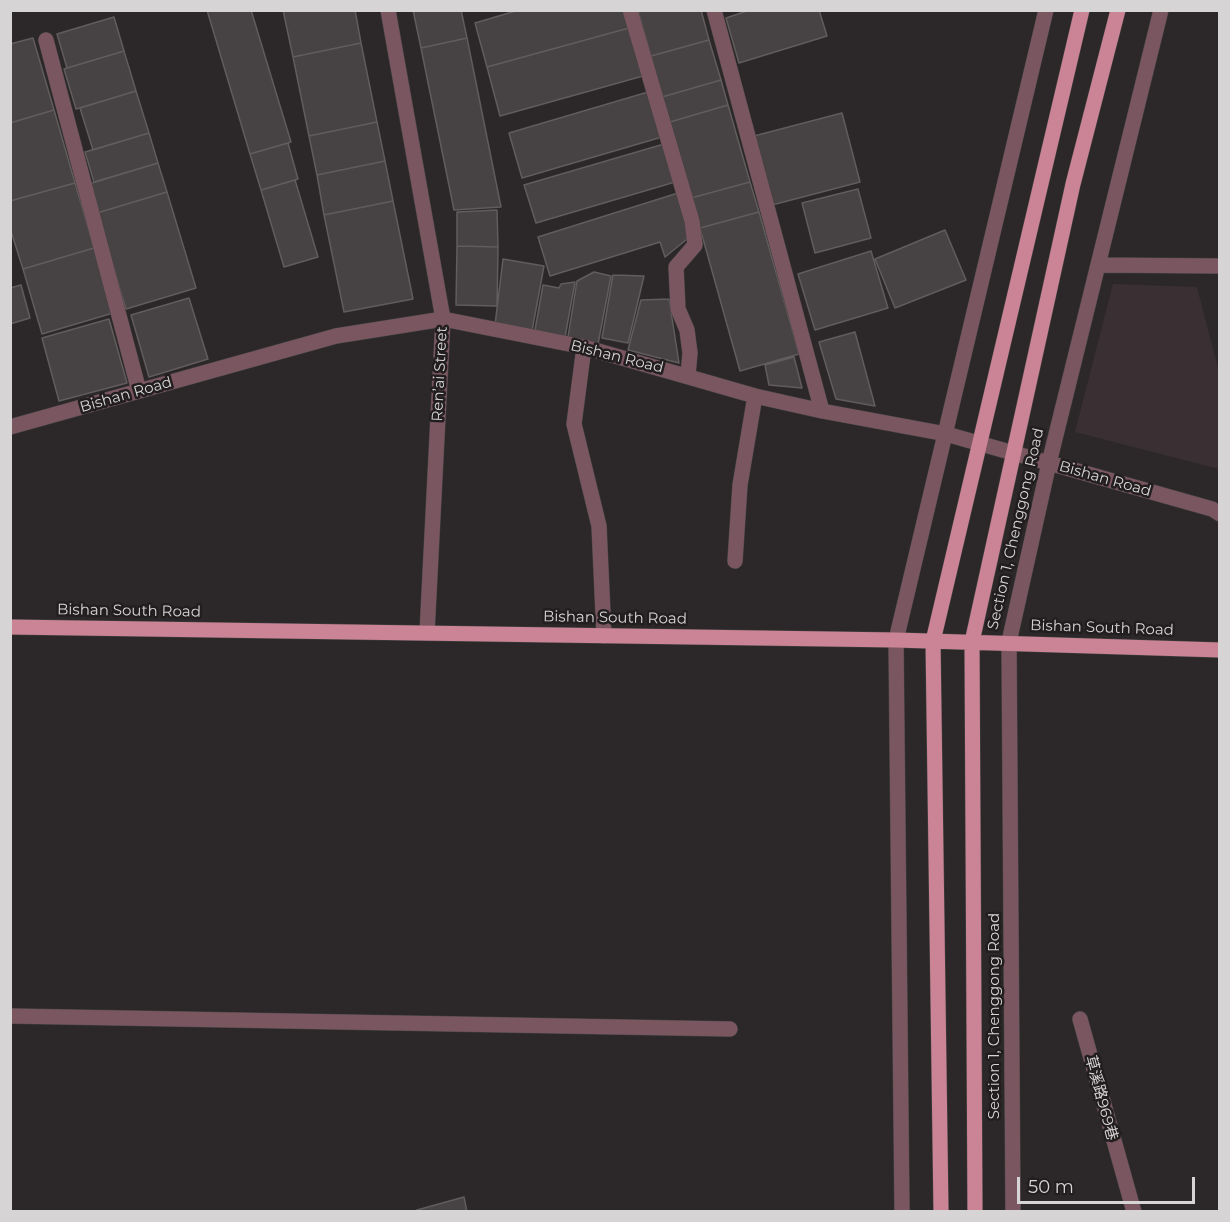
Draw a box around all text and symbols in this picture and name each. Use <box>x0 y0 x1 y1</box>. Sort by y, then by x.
street label: Ren’ai Street <box>429 326 451 422</box>
street label: Bishan Road <box>569 337 665 377</box>
street label: Bishan Road <box>78 373 174 417</box>
street label: Section 1, Chenggong Road <box>984 426 1048 632</box>
street label: Bishan Road <box>1057 457 1153 501</box>
street label: Bishan South Road <box>57 601 201 621</box>
street label: Bishan South Road <box>543 608 687 628</box>
street label: Bishan South Road <box>1030 616 1174 640</box>
street label: Section 1, Chenggong Road <box>986 913 1004 1119</box>
street label: 草溪路969巷 <box>1081 1053 1121 1143</box>
scale bar <box>1020 1165 1198 1203</box>
text: 50 m <box>1028 1176 1074 1198</box>

